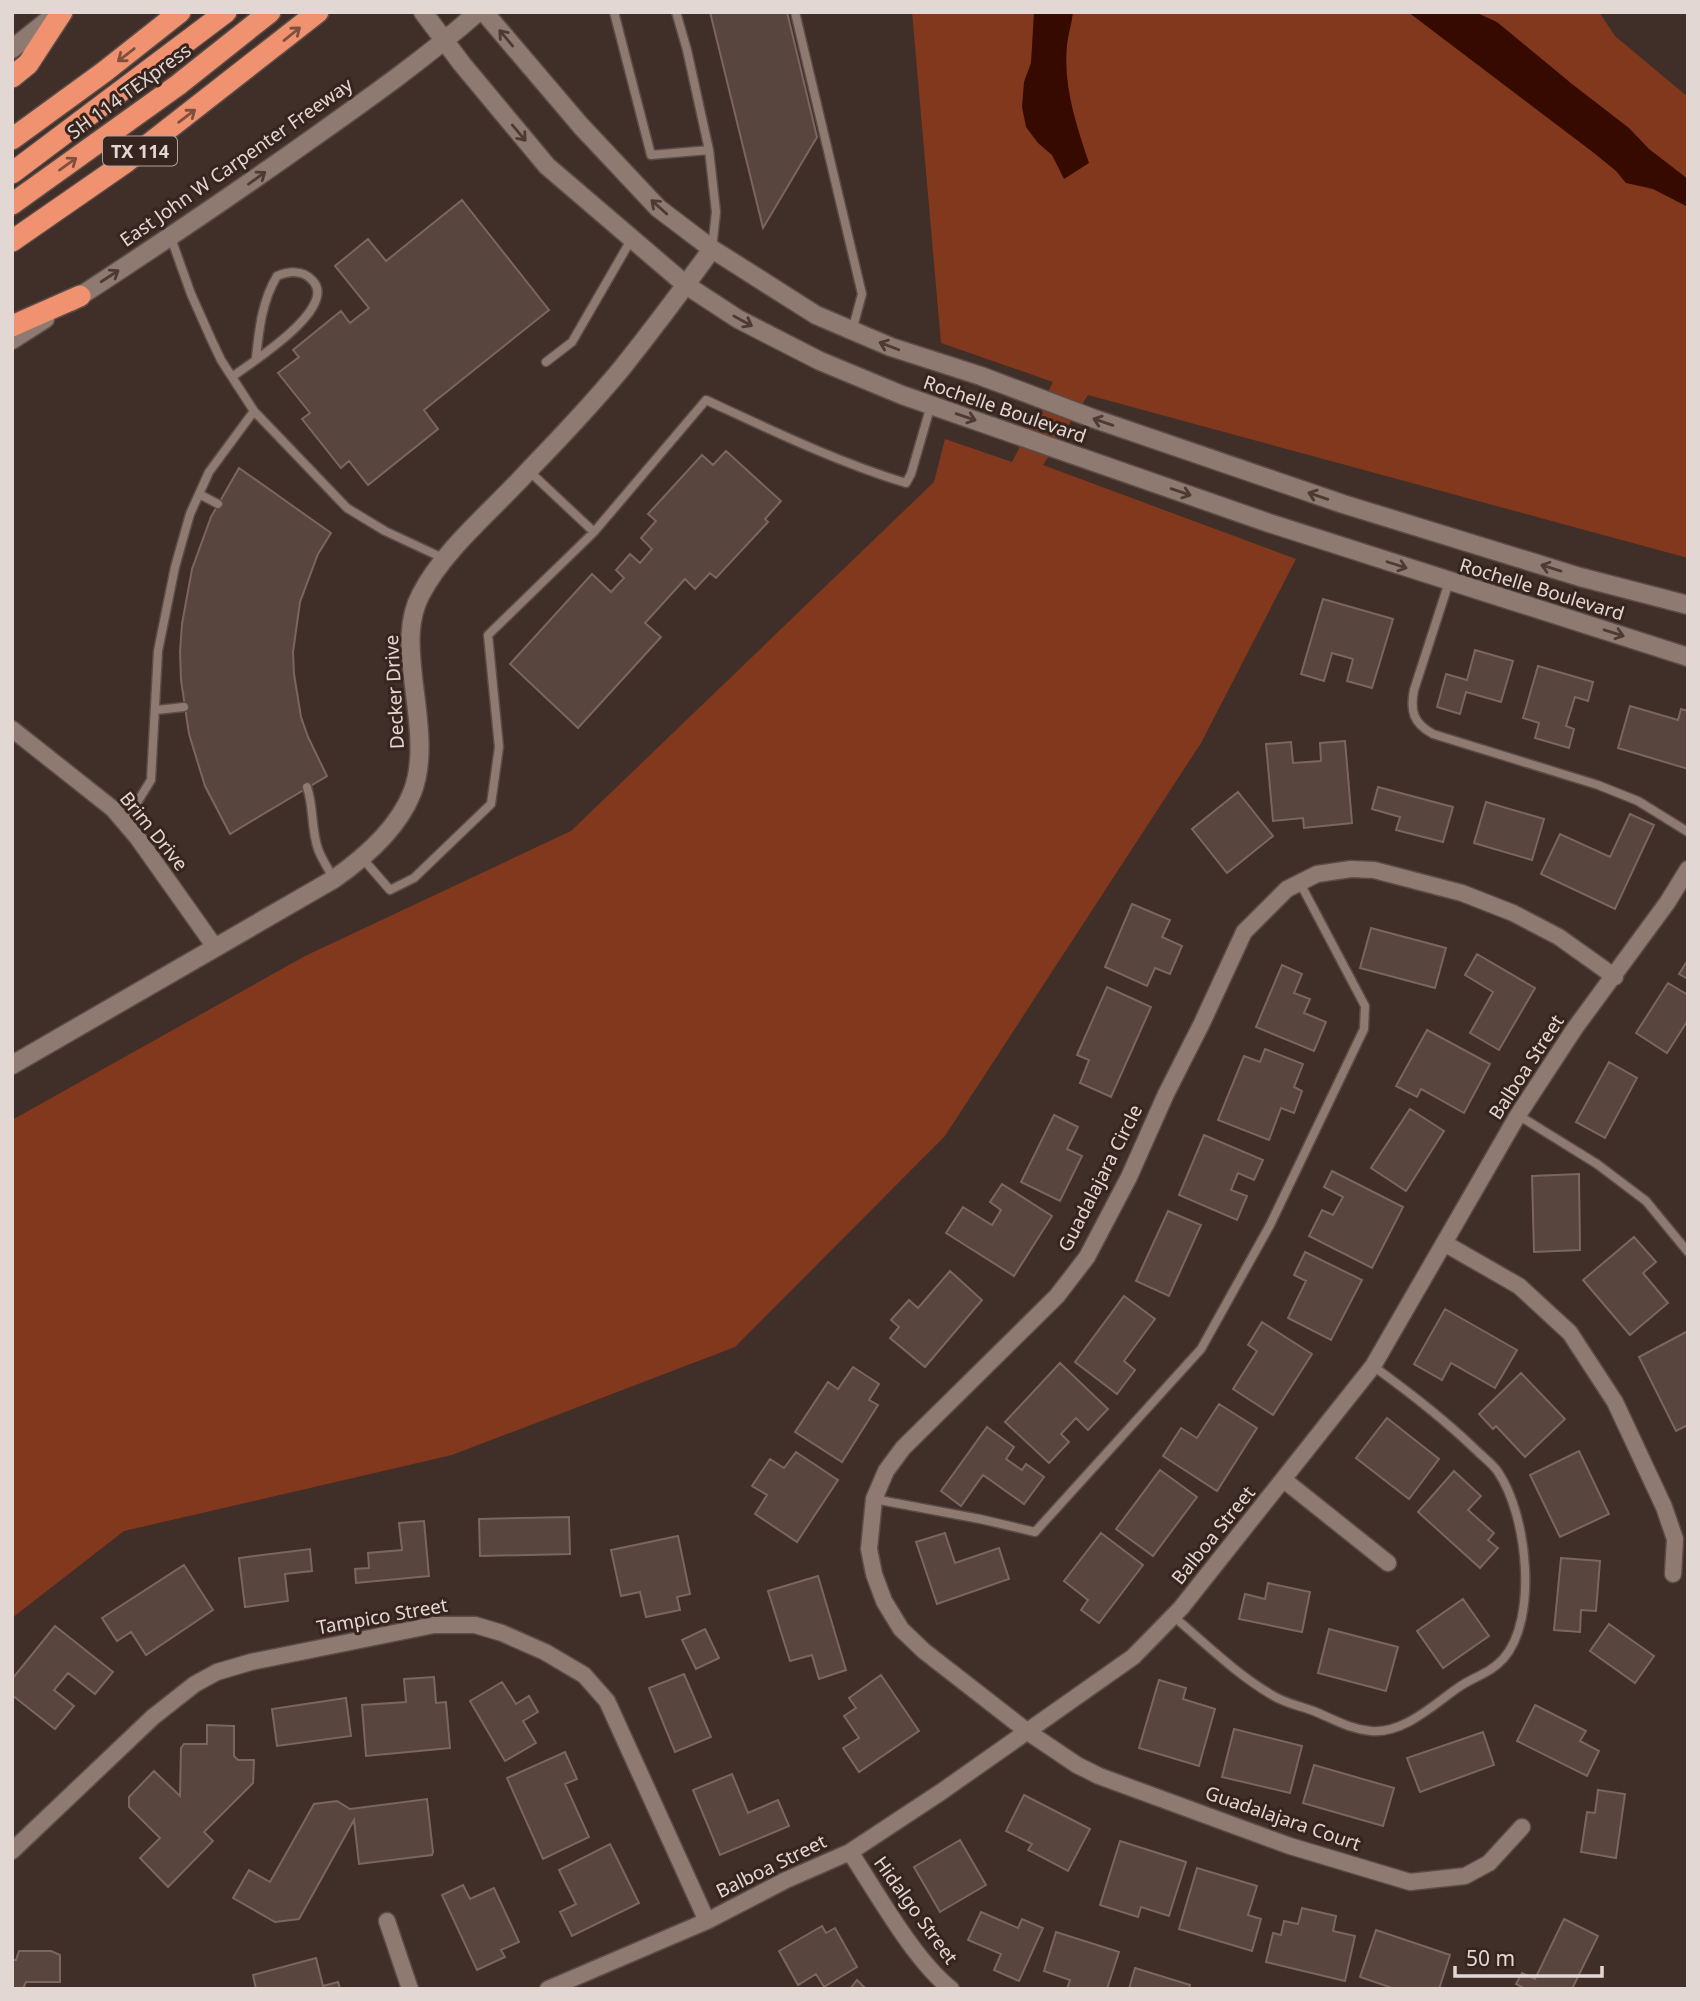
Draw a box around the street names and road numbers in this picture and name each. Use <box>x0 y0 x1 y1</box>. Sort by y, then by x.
street label: SH 114 TEXpress <box>62 37 196 145</box>
street label: East John W Carpenter Freeway <box>114 71 358 253</box>
road number: TX 114 <box>103 136 177 166</box>
street label: Rochelle Boulevard <box>920 369 1090 449</box>
street label: Rochelle Boulevard <box>1457 552 1627 626</box>
street label: Decker Drive <box>378 634 410 750</box>
street label: Brim Drive <box>114 786 194 876</box>
street label: Balboa Street <box>1482 1010 1570 1124</box>
street label: Guadalajara Circle <box>1052 1100 1148 1256</box>
street label: Balboa Street <box>1165 1480 1261 1590</box>
street label: Tampico Street <box>314 1592 450 1640</box>
street label: Guadalajara Court <box>1202 1779 1364 1857</box>
street label: Balboa Street <box>711 1828 831 1904</box>
street label: Hidalgo Street <box>868 1851 964 1969</box>

